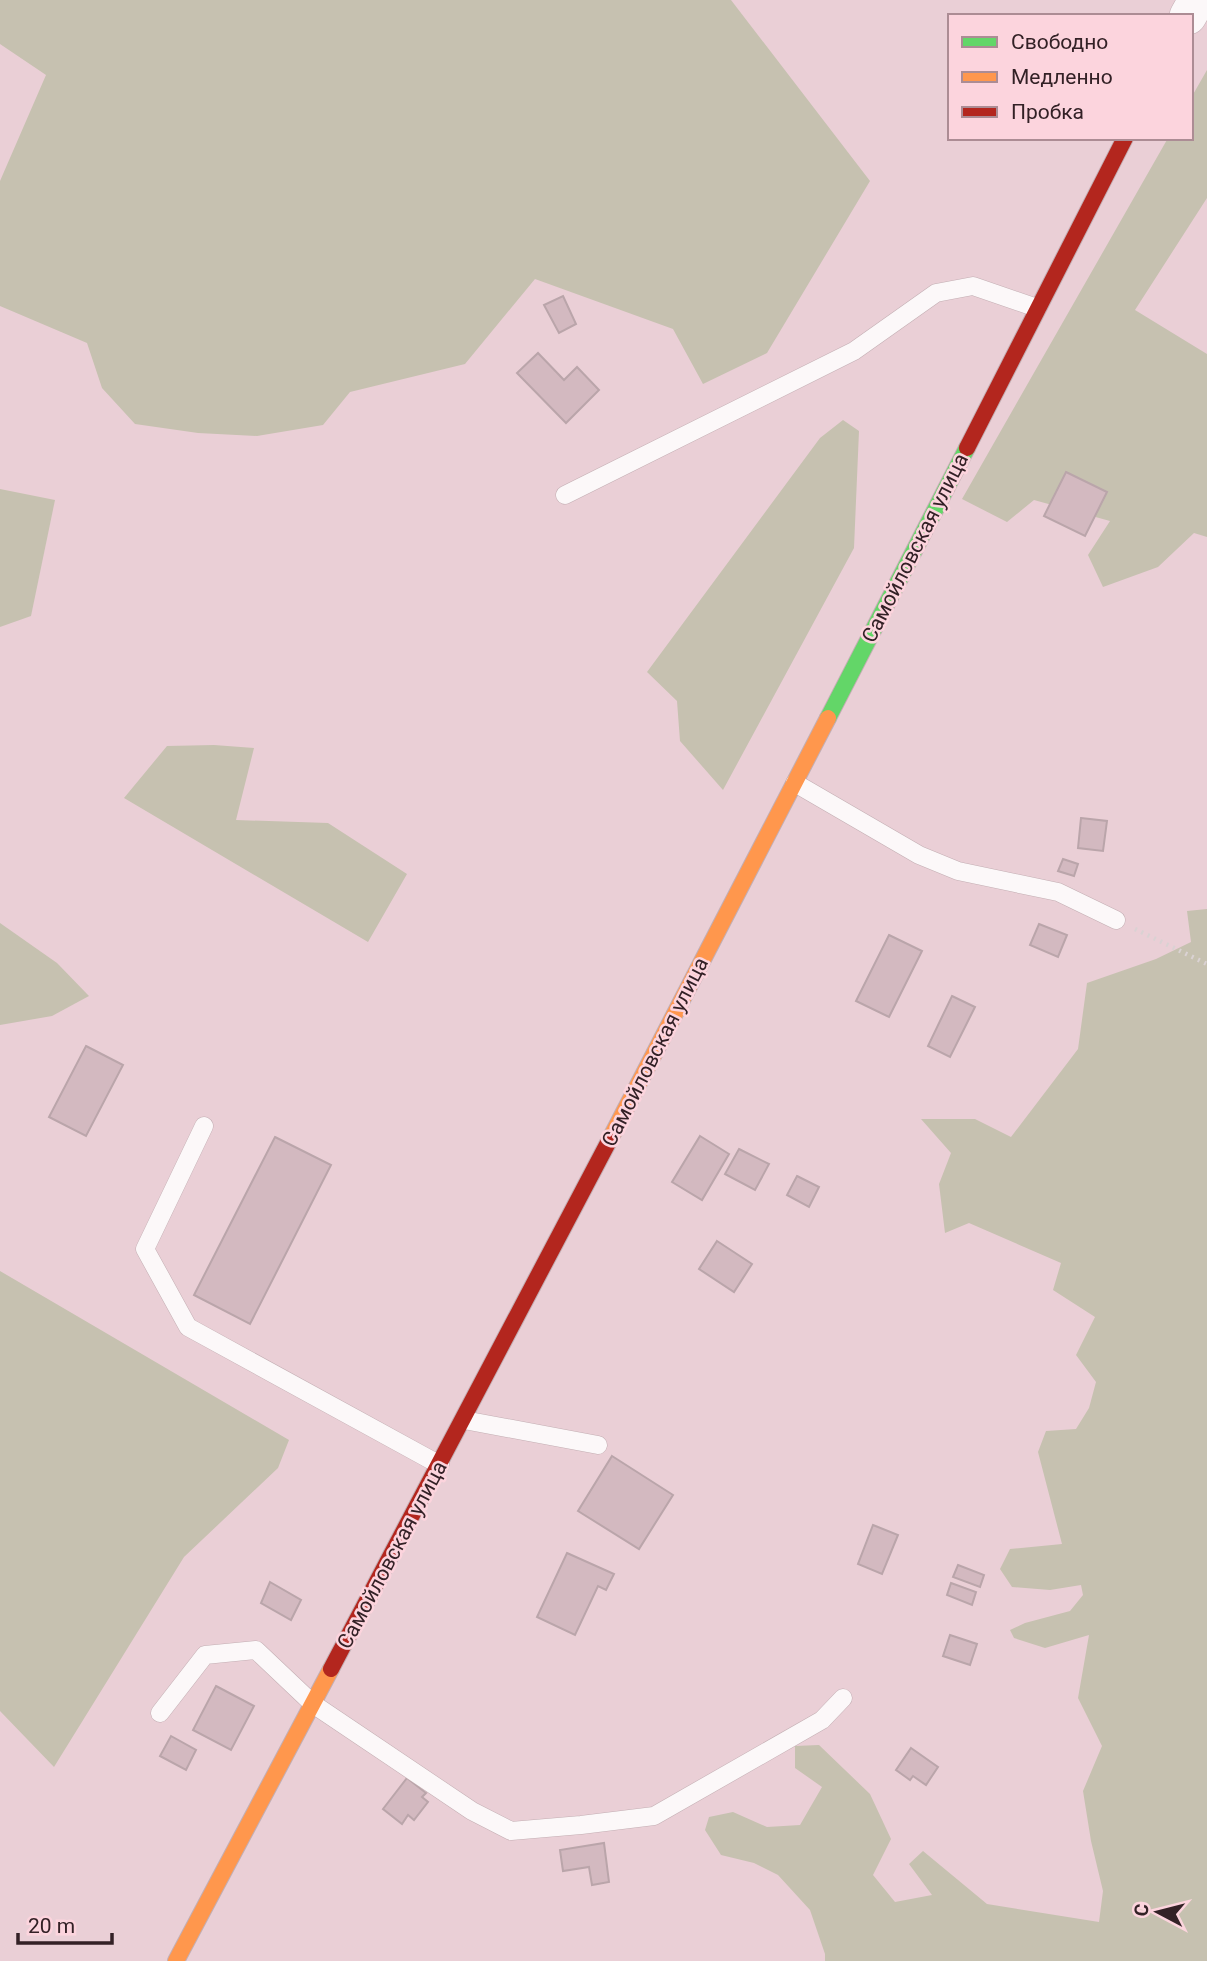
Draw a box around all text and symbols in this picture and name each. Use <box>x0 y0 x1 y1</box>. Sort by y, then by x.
legend <box>948 14 1193 140</box>
text: Свободно <box>1011 30 1108 54</box>
text: Медленно <box>1011 65 1113 89</box>
text: Пробка <box>1011 100 1084 124</box>
street label: Самойловская улица <box>857 449 973 647</box>
street label: Самойловская улица <box>597 953 713 1151</box>
street label: Самойловская улица <box>332 1457 452 1653</box>
north arrow <box>1123 1877 1193 1947</box>
scale bar <box>18 1902 112 1946</box>
text: С <box>1129 1902 1154 1918</box>
text: 20 m <box>28 1914 75 1938</box>

